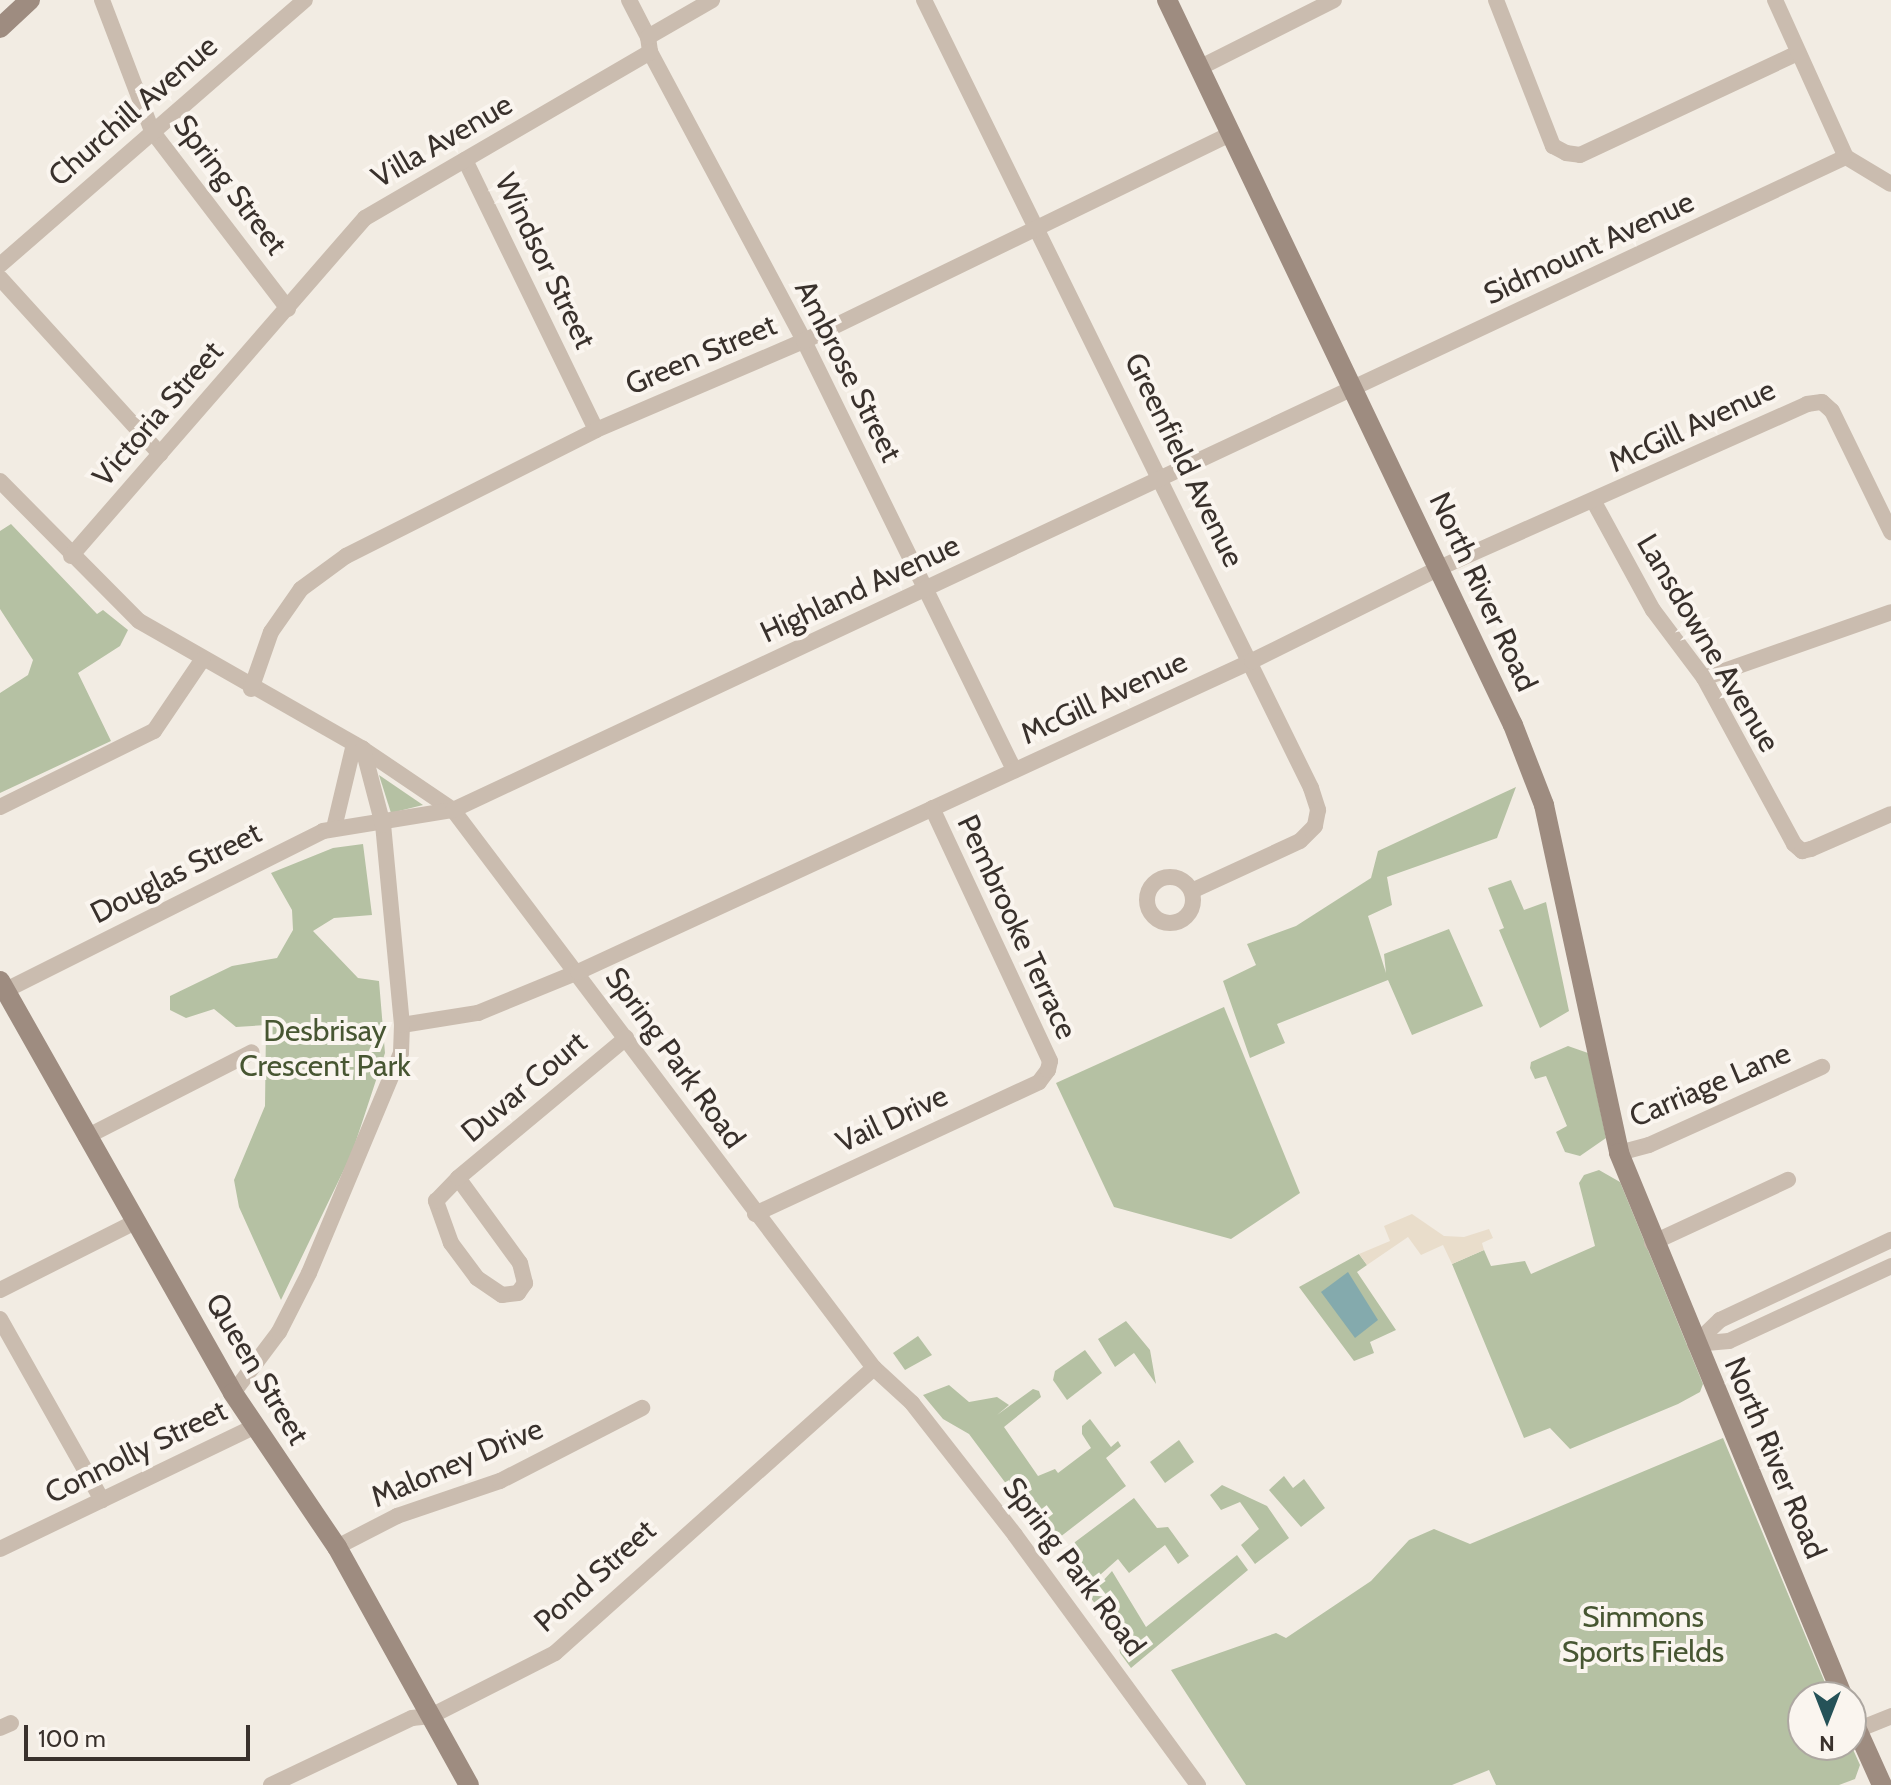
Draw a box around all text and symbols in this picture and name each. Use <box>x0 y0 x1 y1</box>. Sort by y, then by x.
street label: Churchill Avenue <box>41 28 225 194</box>
street label: Villa Avenue <box>365 86 519 196</box>
street label: Spring Street <box>166 108 294 262</box>
street label: Windsor Street <box>487 168 603 354</box>
street label: Sidmount Avenue <box>1478 184 1700 312</box>
street label: Ambrose Street <box>787 274 909 468</box>
street label: Green Street <box>620 307 782 403</box>
street label: Victoria Street <box>85 334 231 494</box>
street label: Greenfield Avenue <box>1117 347 1251 573</box>
street label: McGill Avenue <box>1603 372 1781 480</box>
street label: North River Road <box>1421 487 1545 697</box>
street label: Highland Avenue <box>755 527 965 651</box>
street label: Lansdowne Avenue <box>1629 528 1787 758</box>
street label: McGill Avenue <box>1015 644 1193 752</box>
street label: Pembrooke Terrace <box>949 809 1085 1045</box>
street label: Douglas Street <box>85 815 267 931</box>
street label: Spring Park Road <box>597 961 753 1155</box>
park label: Desbrisay Crescent Park <box>239 1013 411 1084</box>
street label: Duvar Court <box>454 1024 594 1150</box>
street label: Carriage Lane <box>1624 1035 1796 1135</box>
street label: Vail Drive <box>830 1078 954 1160</box>
street label: Queen Street <box>198 1287 316 1451</box>
street label: North River Road <box>1716 1352 1834 1564</box>
street label: Connolly Street <box>39 1393 233 1511</box>
street label: Maloney Drive <box>366 1411 548 1515</box>
street label: Spring Park Road <box>995 1471 1153 1663</box>
street label: Pond Street <box>527 1512 663 1640</box>
park label: Simmons Sports Fields <box>1562 1599 1724 1670</box>
north arrow <box>1787 1681 1867 1761</box>
scale bar <box>28 1709 254 1759</box>
text: 100 m <box>38 1724 106 1753</box>
text: N <box>1819 1730 1835 1757</box>

